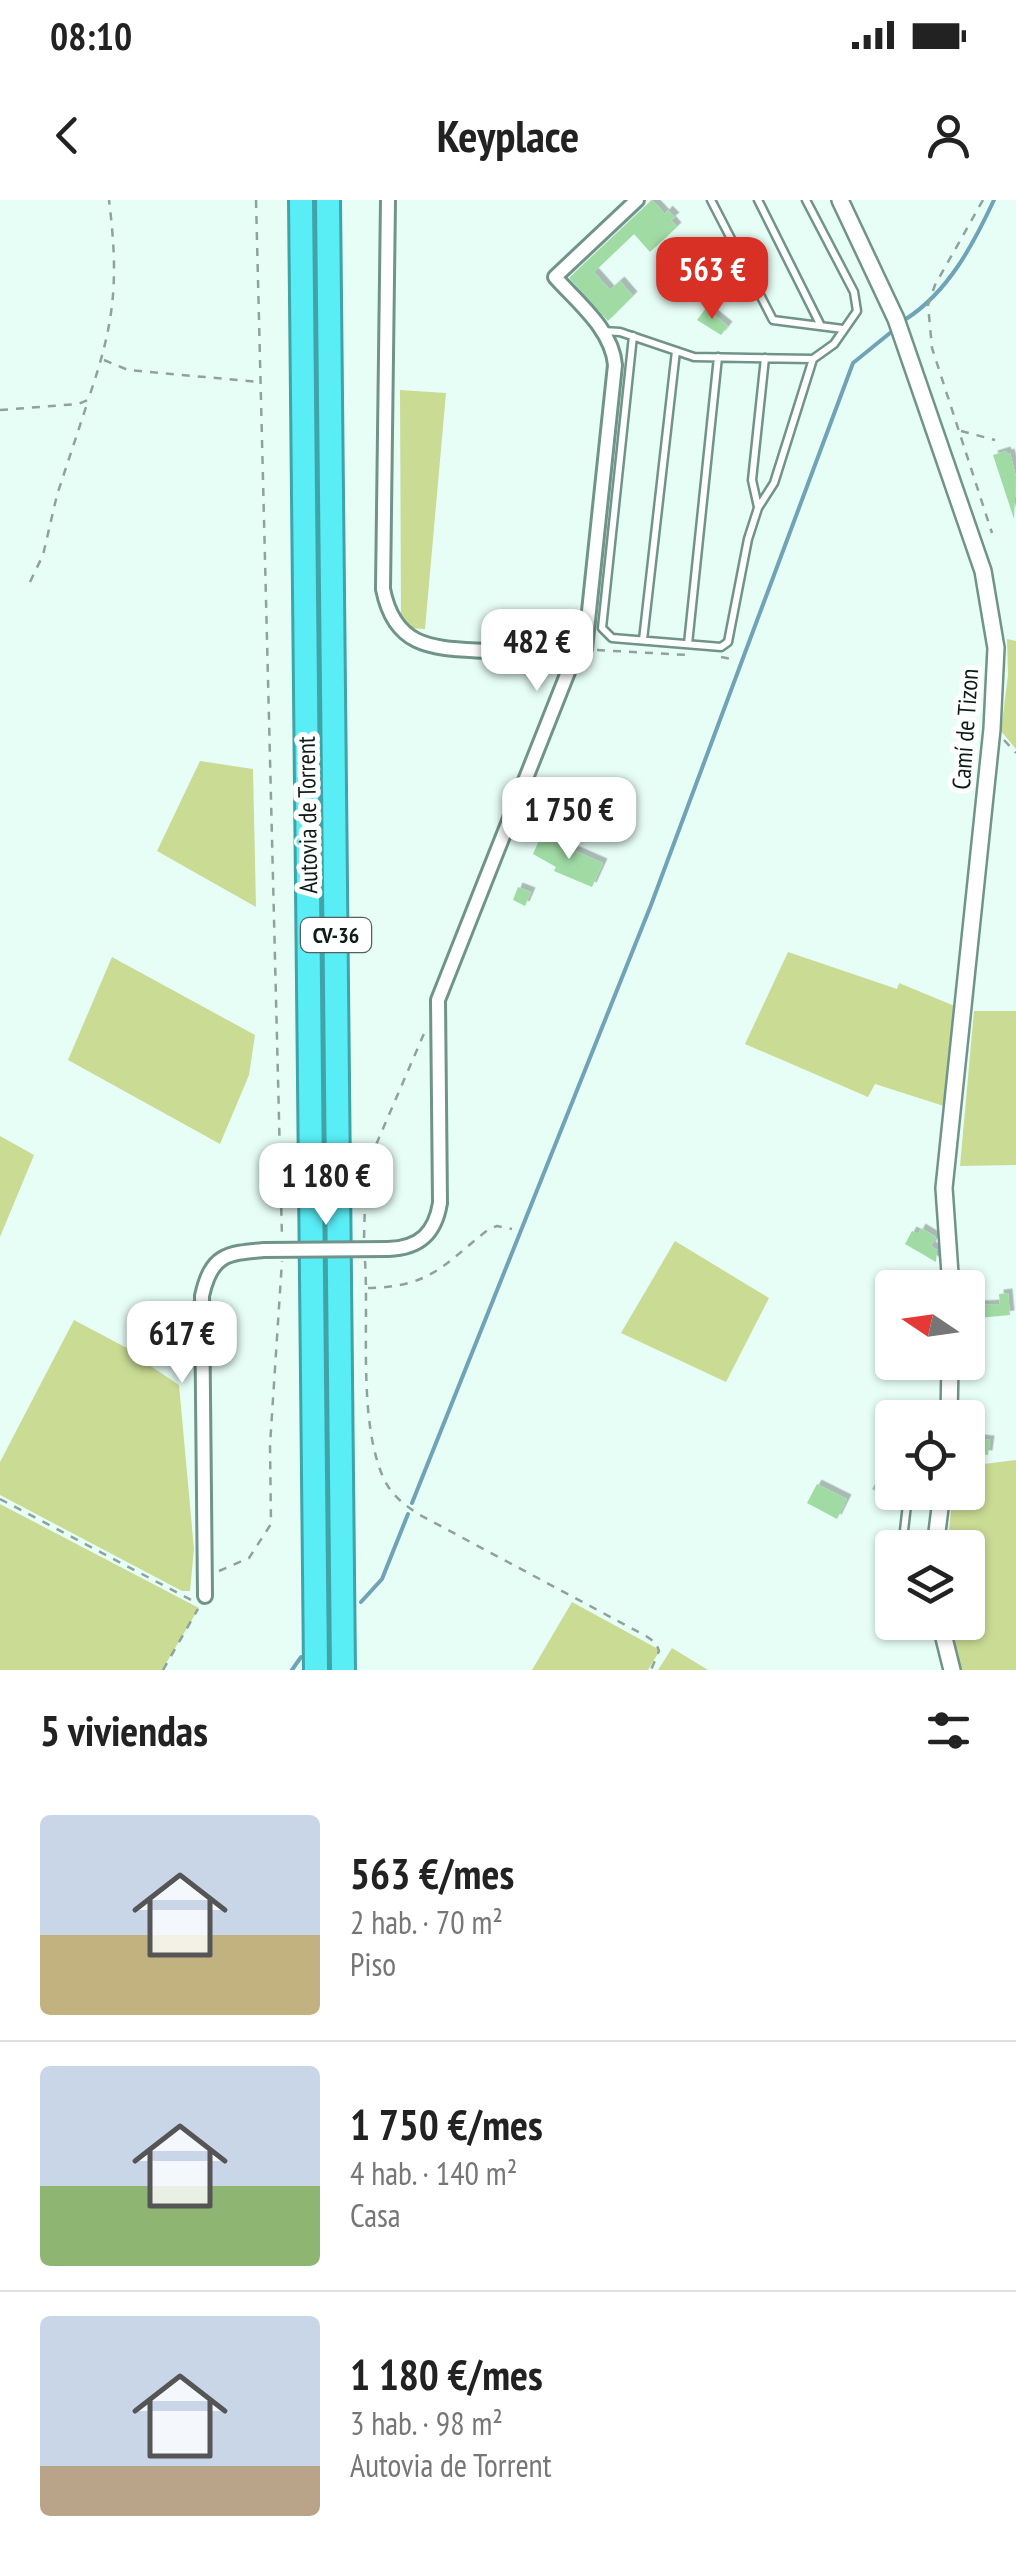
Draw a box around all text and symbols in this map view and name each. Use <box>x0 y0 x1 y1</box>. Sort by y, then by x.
text: 08:10 <box>50 11 132 60</box>
text: Keyplace <box>437 106 579 164</box>
icon: back <box>40 108 95 163</box>
icon: person <box>921 108 976 163</box>
pin: 563 € <box>642 237 782 322</box>
text: 563 € <box>678 248 746 290</box>
pin: 482 € <box>467 609 607 694</box>
text: 482 € <box>503 620 571 662</box>
street label: Camí de Tizon <box>945 668 985 790</box>
street label: Autovia de Torrent <box>290 736 324 894</box>
pin: 1 750 € <box>477 777 661 862</box>
text: 1 750 € <box>524 788 614 830</box>
road number: CV-36 <box>301 918 371 952</box>
pin: 1 180 € <box>234 1143 418 1228</box>
text: 1 180 € <box>281 1154 371 1196</box>
north arrow <box>875 1270 985 1380</box>
map controls <box>875 1270 985 1640</box>
pin: 617 € <box>112 1301 252 1386</box>
text: 617 € <box>149 1312 215 1354</box>
button: locate <box>875 1400 985 1510</box>
button: layers <box>875 1530 985 1640</box>
text: 5 viviendas <box>40 1703 208 1758</box>
icon: filters <box>921 1703 976 1758</box>
text: 563 €/mes <box>350 1846 514 1901</box>
icon: home <box>120 1855 240 1975</box>
text: 2 hab. · 70 m² <box>350 1901 503 1943</box>
text: Piso <box>350 1943 396 1985</box>
text: 1 750 €/mes <box>350 2097 543 2152</box>
icon: home <box>120 2106 240 2226</box>
text: 4 hab. · 140 m² <box>350 2152 517 2194</box>
text: Casa <box>350 2194 401 2236</box>
text: 1 180 €/mes <box>350 2347 543 2402</box>
icon: home <box>120 2356 240 2476</box>
text: 3 hab. · 98 m² <box>350 2402 503 2444</box>
text: Autovia de Torrent <box>350 2444 551 2486</box>

